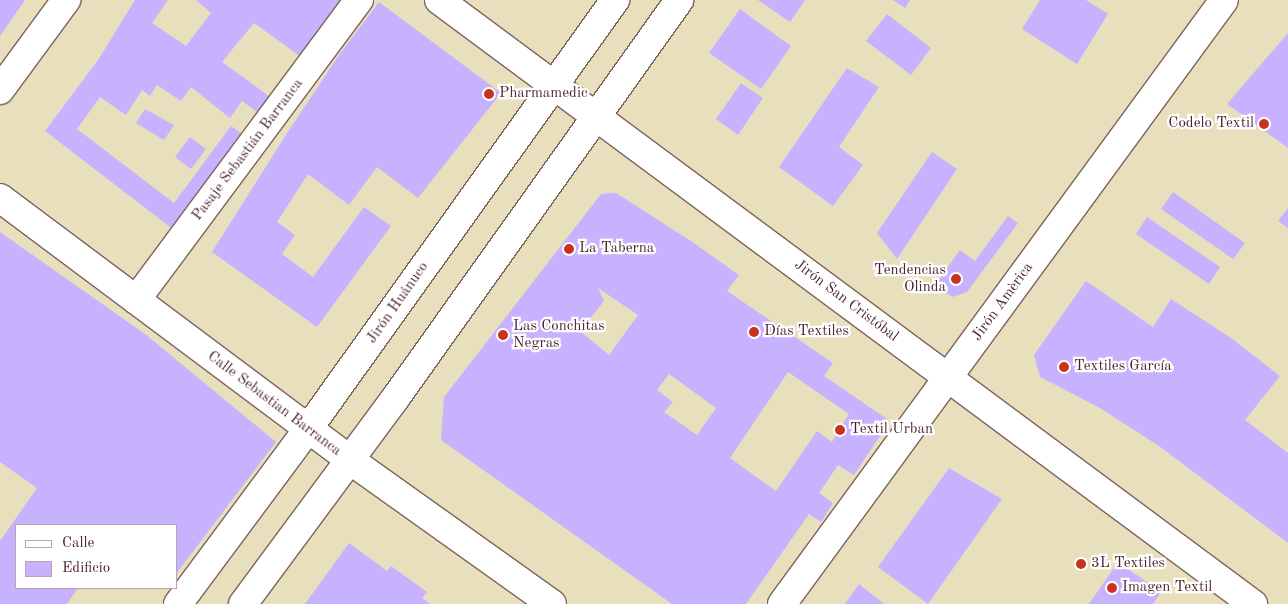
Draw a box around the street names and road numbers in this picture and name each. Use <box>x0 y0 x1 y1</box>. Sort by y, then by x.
street label: Pasaje Sebastián Barranca <box>189 75 307 225</box>
street label: Jirón San Cristóbal <box>790 256 902 346</box>
street label: Jirón Huánuco <box>363 259 433 347</box>
street label: Jirón Amèrica <box>969 259 1037 345</box>
street label: Calle Sebastian Barranca <box>203 348 345 460</box>

